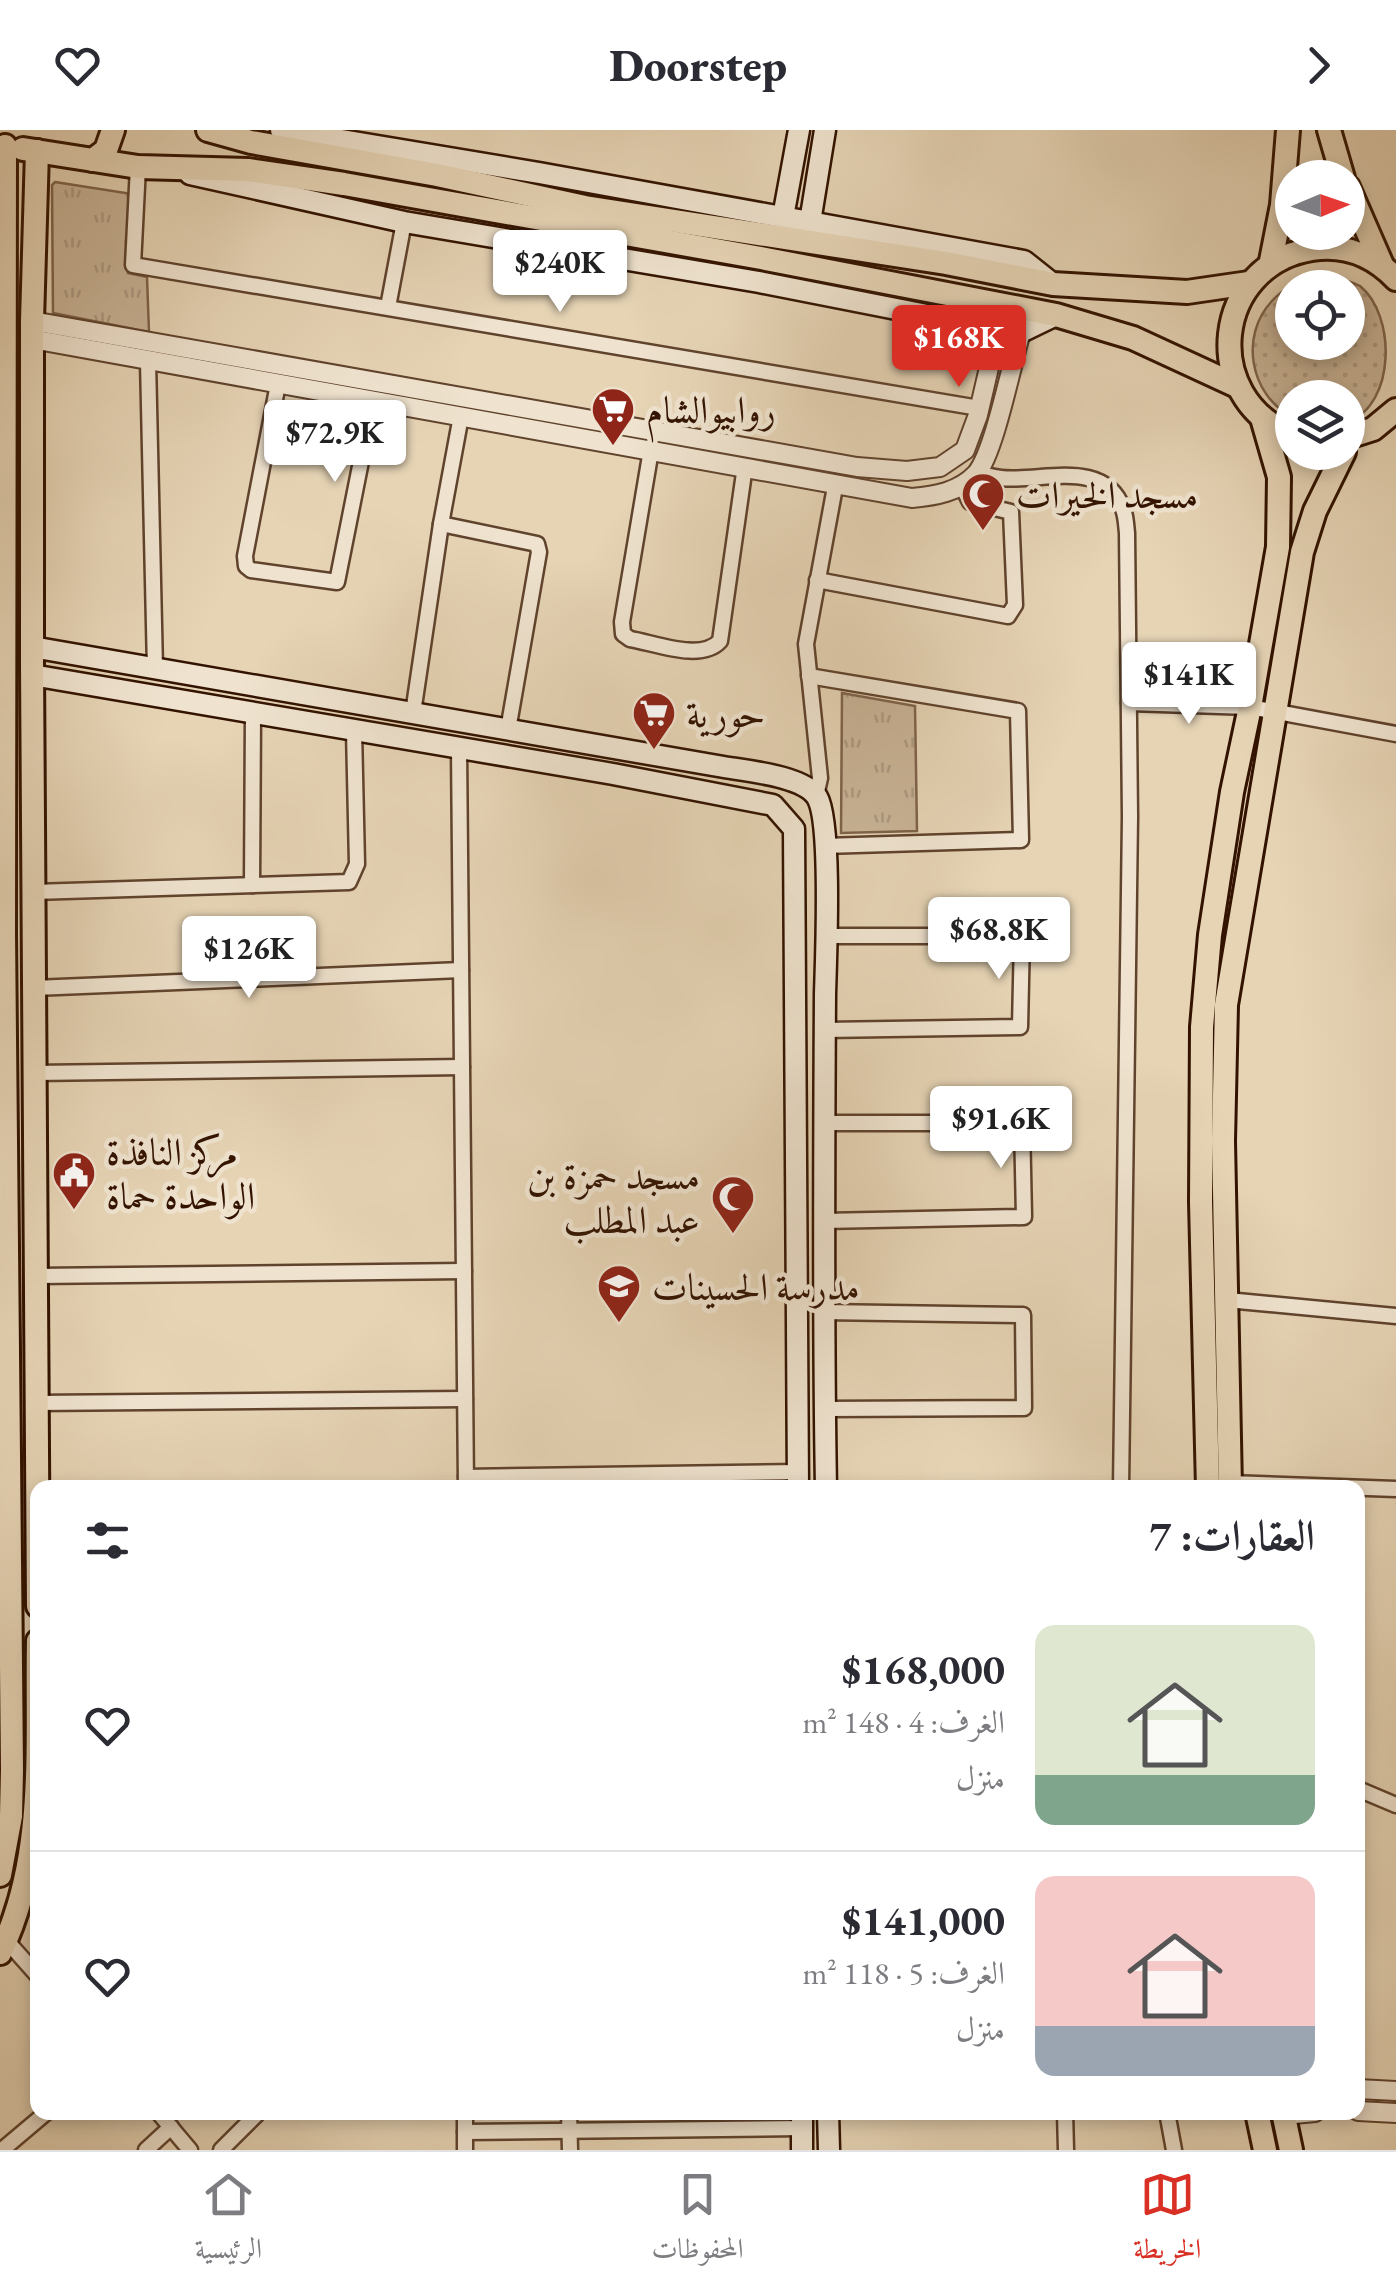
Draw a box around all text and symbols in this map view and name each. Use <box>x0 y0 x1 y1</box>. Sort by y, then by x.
text: Doorstep <box>609 36 787 94</box>
icon: heart <box>50 38 105 93</box>
icon: forward <box>1291 38 1346 93</box>
north arrow <box>1275 160 1365 250</box>
map controls <box>1275 160 1365 470</box>
pin: $240K <box>490 230 630 315</box>
text: $240K <box>515 241 605 283</box>
button: locate <box>1275 270 1365 360</box>
pin: $168K <box>889 305 1029 390</box>
text: $168K <box>914 316 1004 358</box>
button: layers <box>1275 380 1365 470</box>
place label: روابيوالشام <box>646 385 776 443</box>
supermarket icon: روابيوالشام <box>590 386 636 447</box>
pin: $72.9K <box>254 400 416 485</box>
text: $72.9K <box>286 411 384 453</box>
place label: مسجد الخيرات <box>1016 470 1198 519</box>
mosque icon: مسجد الخيرات <box>960 471 1006 532</box>
pin: $141K <box>1119 642 1259 727</box>
text: $141K <box>1144 653 1234 695</box>
place label: حورية <box>686 689 765 738</box>
supermarket icon: حورية <box>631 690 677 751</box>
pin: $68.8K <box>918 897 1080 982</box>
text: $68.8K <box>950 908 1048 950</box>
pin: $126K <box>179 916 319 1001</box>
text: $126K <box>204 927 294 969</box>
pin: $91.6K <box>920 1086 1082 1171</box>
text: $91.6K <box>952 1097 1050 1139</box>
place label: مركز النافذة الواحدة حماة <box>106 1127 255 1220</box>
public building icon: مركز النافذة الواحدة حماة <box>51 1150 97 1211</box>
place label: مسجد حمزة بن عبد المطلب <box>527 1151 700 1245</box>
mosque icon: مسجد حمزة بن عبد المطلب <box>710 1174 756 1235</box>
place label: مدرسة الحسينات <box>652 1262 860 1311</box>
school or university icon: مدرسة الحسينات <box>596 1263 642 1324</box>
text: العقارات: 7 <box>1149 1508 1315 1563</box>
icon: filters <box>80 1513 135 1568</box>
text: $168,000 <box>842 1642 1005 1697</box>
icon: home <box>1115 1665 1235 1785</box>
icon: heart <box>80 1698 135 1753</box>
text: الغرف: 4 · 148 m² <box>802 1701 1005 1743</box>
text: منزل <box>956 1757 1005 1799</box>
text: $141,000 <box>842 1893 1005 1948</box>
icon: home <box>1115 1916 1235 2036</box>
icon: heart <box>80 1949 135 2004</box>
text: الغرف: 5 · 118 m² <box>802 1952 1005 1994</box>
text: منزل <box>956 2008 1005 2050</box>
tab: الرئيسية <box>195 2167 262 2276</box>
tab: المحفوظات <box>651 2167 744 2276</box>
tab: الخريطة <box>1133 2167 1201 2276</box>

